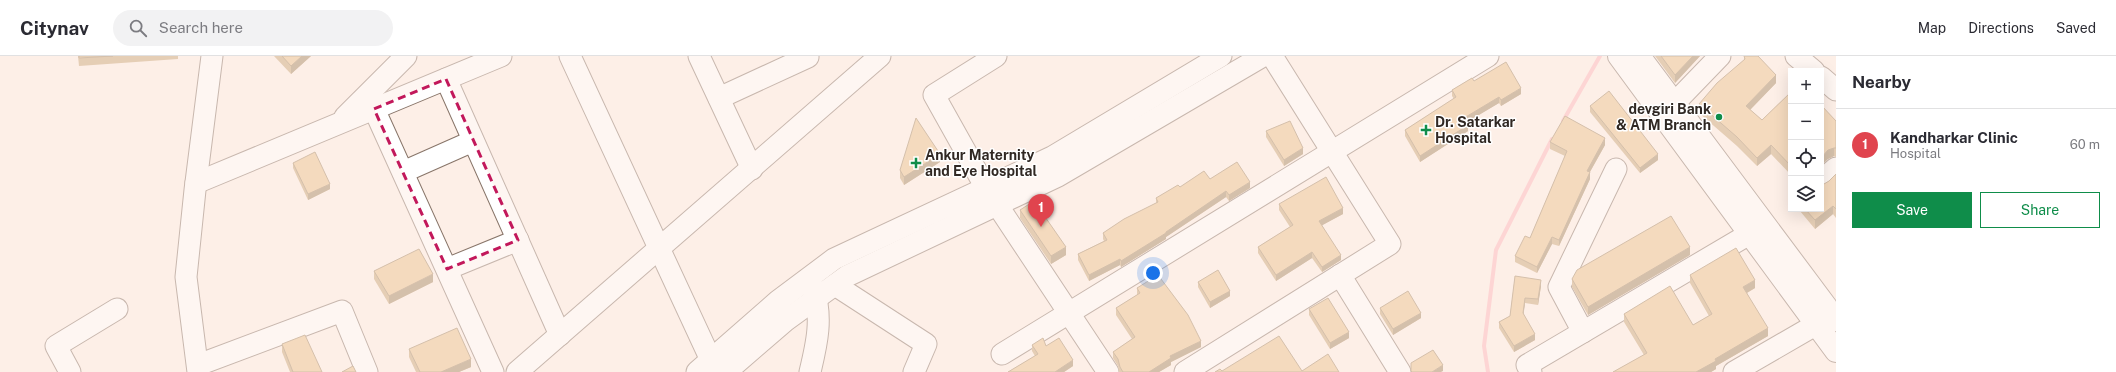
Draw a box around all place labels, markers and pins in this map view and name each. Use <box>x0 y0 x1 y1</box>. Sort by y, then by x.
place label: devgiri Bank & ATM Branch <box>1616 101 1711 133</box>
marker: devgiri Bank & ATM Branch <box>1714 112 1724 122</box>
place label: Dr. Satarkar Hospital <box>1435 114 1516 146</box>
marker: Dr. Satarkar Hospital <box>1420 124 1432 136</box>
place label: Ankur Maternity and Eye Hospital <box>925 147 1037 179</box>
marker: Ankur Maternity and Eye Hospital <box>910 157 922 169</box>
pin: 1 <box>1028 194 1054 227</box>

